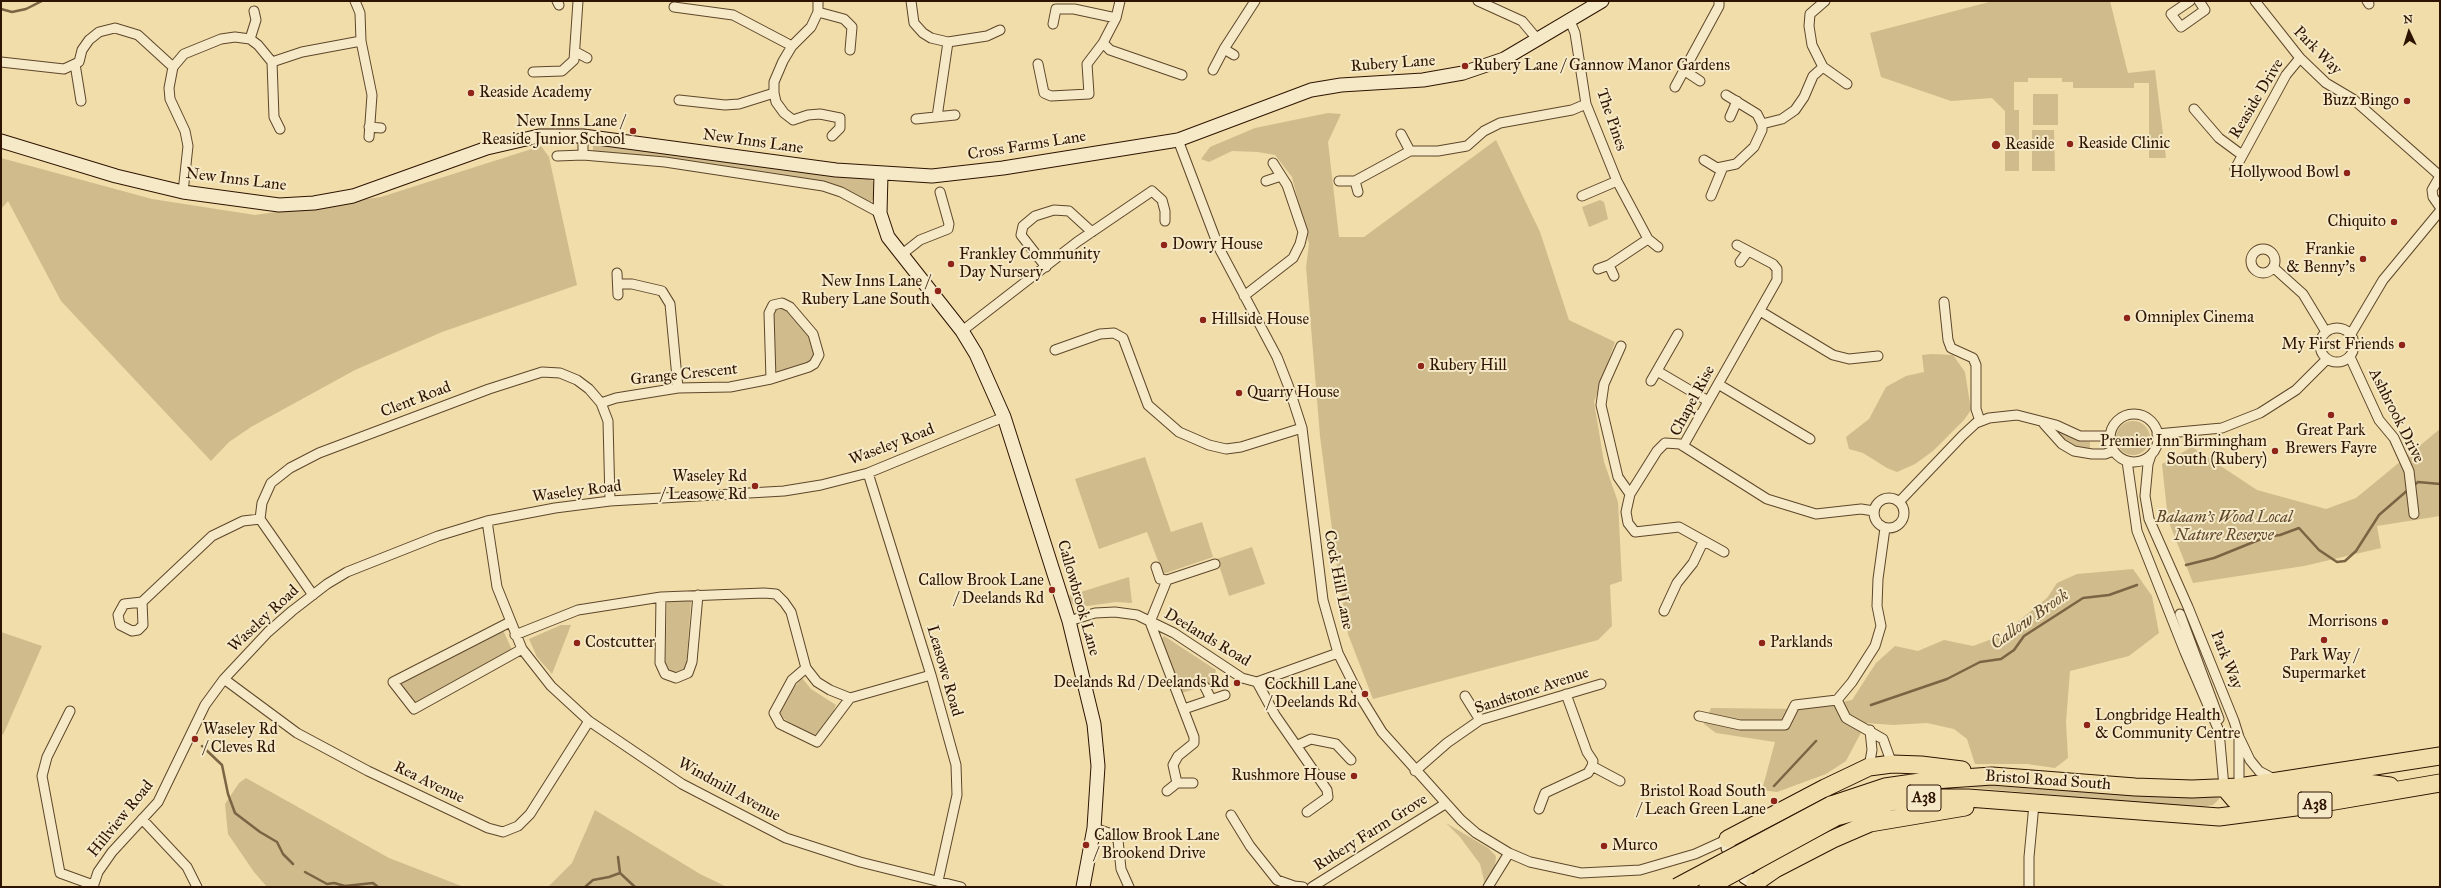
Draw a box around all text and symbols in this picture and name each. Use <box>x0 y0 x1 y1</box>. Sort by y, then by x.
north arrow <box>2389 12 2429 52</box>
text: N <box>2403 13 2413 26</box>
street label: Park Way <box>2289 23 2345 79</box>
street label: Rubery Lane <box>1350 51 1436 77</box>
place label: Rubery Lane / Gannow Manor Gardens <box>1473 56 1730 76</box>
street label: Reaside Drive <box>2226 56 2288 142</box>
marker: Rubery Lane / Gannow Manor Gardens <box>1460 61 1470 71</box>
place label: Reaside Academy <box>479 83 591 103</box>
street label: The Pines <box>1591 86 1631 154</box>
marker: Reaside Academy <box>466 88 476 98</box>
place label: Buzz Bingo <box>2322 91 2399 111</box>
marker: Buzz Bingo <box>2402 96 2412 106</box>
place label: New Inns Lane / Reaside Junior School <box>482 112 625 150</box>
street label: New Inns Lane <box>702 125 804 159</box>
marker: New Inns Lane / Reaside Junior School <box>628 126 638 136</box>
street label: Cross Farms Lane <box>966 127 1088 165</box>
place label: Reaside Clinic <box>2078 134 2170 154</box>
place label: Reaside <box>2005 135 2054 155</box>
marker: Reaside <box>1990 139 2002 151</box>
marker: Reaside Clinic <box>2065 139 2075 149</box>
place label: Hollywood Bowl <box>2230 163 2339 183</box>
street label: New Inns Lane <box>185 164 287 196</box>
marker: Hollywood Bowl <box>2342 168 2352 178</box>
place label: Chiquito <box>2328 212 2386 232</box>
marker: Chiquito <box>2389 217 2399 227</box>
place label: Dowry House <box>1172 235 1263 255</box>
marker: Dowry House <box>1159 240 1169 250</box>
place label: Frankie & Benny's <box>2286 240 2355 278</box>
place label: Frankley Community Day Nursery <box>959 245 1100 283</box>
marker: Frankie & Benny's <box>2358 254 2368 264</box>
marker: Frankley Community Day Nursery <box>946 259 956 269</box>
place label: New Inns Lane / Rubery Lane South <box>801 272 930 310</box>
marker: New Inns Lane / Rubery Lane South <box>933 286 943 296</box>
place label: Omniplex Cinema <box>2135 308 2254 328</box>
place label: Hillside House <box>1211 310 1309 330</box>
marker: Omniplex Cinema <box>2122 313 2132 323</box>
marker: Hillside House <box>1198 315 1208 325</box>
place label: My First Friends <box>2282 335 2394 355</box>
marker: My First Friends <box>2397 340 2407 350</box>
place label: Rubery Hill <box>1429 356 1507 376</box>
street label: Grange Crescent <box>629 360 739 390</box>
marker: Rubery Hill <box>1416 361 1426 371</box>
street label: Chapel Rise <box>1666 362 1720 440</box>
street label: Ashbrook Drive <box>2364 366 2428 466</box>
street label: Clent Road <box>378 378 454 422</box>
place label: Quarry House <box>1247 383 1339 403</box>
marker: Quarry House <box>1234 388 1244 398</box>
marker: Great Park Brewers Fayre <box>2326 410 2336 420</box>
street label: Waseley Road <box>847 420 937 470</box>
place label: Great Park Brewers Fayre <box>2285 421 2377 459</box>
place label: Premier Inn Birmingham South (Rubery) <box>2100 432 2267 470</box>
marker: Premier Inn Birmingham South (Rubery) <box>2270 446 2280 456</box>
place label: Waseley Rd / Leasowe Rd <box>660 467 747 505</box>
street label: Waseley Road <box>531 477 623 507</box>
marker: Waseley Rd / Leasowe Rd <box>750 481 760 491</box>
park label: Balaam's Wood Local Nature Reserve <box>2156 508 2292 546</box>
street label: Cock Hill Lane <box>1319 529 1357 631</box>
street label: Callowbrook Lane <box>1052 538 1104 658</box>
place label: Callow Brook Lane / Deelands Rd <box>918 571 1044 609</box>
street label: Waseley Road <box>225 581 303 657</box>
marker: Callow Brook Lane / Deelands Rd <box>1047 585 1057 595</box>
water label: Callow Brook <box>1987 586 2073 654</box>
street label: Deelands Road <box>1160 605 1254 671</box>
place label: Morrisons <box>2308 612 2377 632</box>
marker: Morrisons <box>2380 617 2390 627</box>
street label: Leasowe Road <box>922 623 966 719</box>
street label: Park Way <box>2206 628 2246 692</box>
place label: Costcutter <box>585 633 655 653</box>
place label: Parklands <box>1770 633 1833 653</box>
marker: Park Way / Supermarket <box>2319 635 2329 645</box>
marker: Costcutter <box>572 638 582 648</box>
marker: Parklands <box>1757 638 1767 648</box>
place label: Park Way / Supermarket <box>2282 646 2366 684</box>
street label: Sandstone Avenue <box>1472 663 1592 719</box>
place label: Deelands Rd / Deelands Rd <box>1053 673 1229 693</box>
place label: Cockhill Lane / Deelands Rd <box>1264 675 1357 713</box>
marker: Deelands Rd / Deelands Rd <box>1232 678 1242 688</box>
marker: Cockhill Lane / Deelands Rd <box>1360 689 1370 699</box>
place label: Longbridge Health & Community Centre <box>2095 706 2240 744</box>
place label: Waseley Rd / Cleves Rd <box>203 720 278 758</box>
marker: Longbridge Health & Community Centre <box>2082 720 2092 730</box>
marker: Waseley Rd / Cleves Rd <box>190 734 200 744</box>
street label: Windmill Avenue <box>674 754 784 826</box>
street label: Rea Avenue <box>391 758 467 808</box>
place label: Rushmore House <box>1231 766 1346 786</box>
street label: Bristol Road South <box>1984 767 2112 795</box>
marker: Rushmore House <box>1349 771 1359 781</box>
street label: Hillview Road <box>84 777 158 861</box>
place label: Bristol Road South / Leach Green Lane <box>1637 782 1766 820</box>
road number: A38 <box>1907 785 1941 811</box>
street label: Rubery Farm Grove <box>1311 790 1431 876</box>
road number: A38 <box>2298 792 2332 818</box>
marker: Bristol Road South / Leach Green Lane <box>1769 796 1779 806</box>
place label: Callow Brook Lane / Brookend Drive <box>1094 826 1220 864</box>
place label: Murco <box>1612 836 1658 856</box>
marker: Callow Brook Lane / Brookend Drive <box>1081 840 1091 850</box>
marker: Murco <box>1599 841 1609 851</box>

